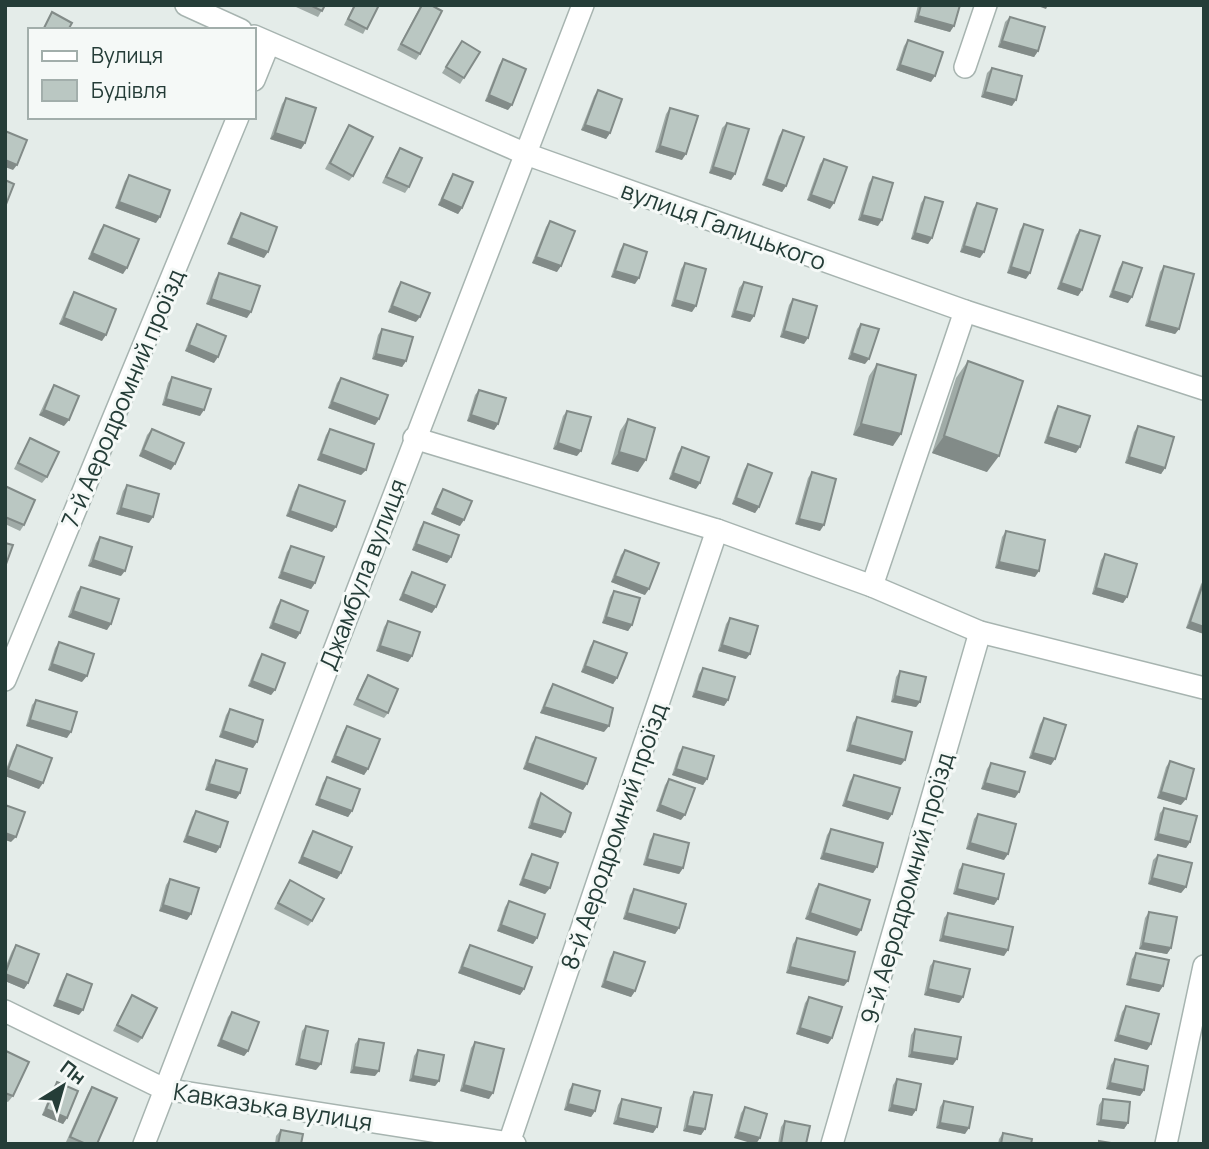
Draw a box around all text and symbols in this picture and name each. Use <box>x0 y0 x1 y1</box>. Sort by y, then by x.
legend <box>28 28 256 119</box>
text: Вулиця <box>91 41 163 69</box>
text: Будівля <box>91 76 167 104</box>
street label: вулиця Галицького <box>617 173 831 277</box>
street label: 7-й Аеродромний проїзд <box>53 264 191 532</box>
street label: Джамбула вулиця <box>310 474 414 674</box>
street label: 8-й Аеродромний проїзд <box>552 698 674 974</box>
street label: 9-й Аеродромний проїзд <box>851 748 961 1028</box>
north arrow <box>28 1051 98 1121</box>
text: Пн <box>55 1054 91 1091</box>
street label: Кавказька вулиця <box>171 1074 375 1138</box>

